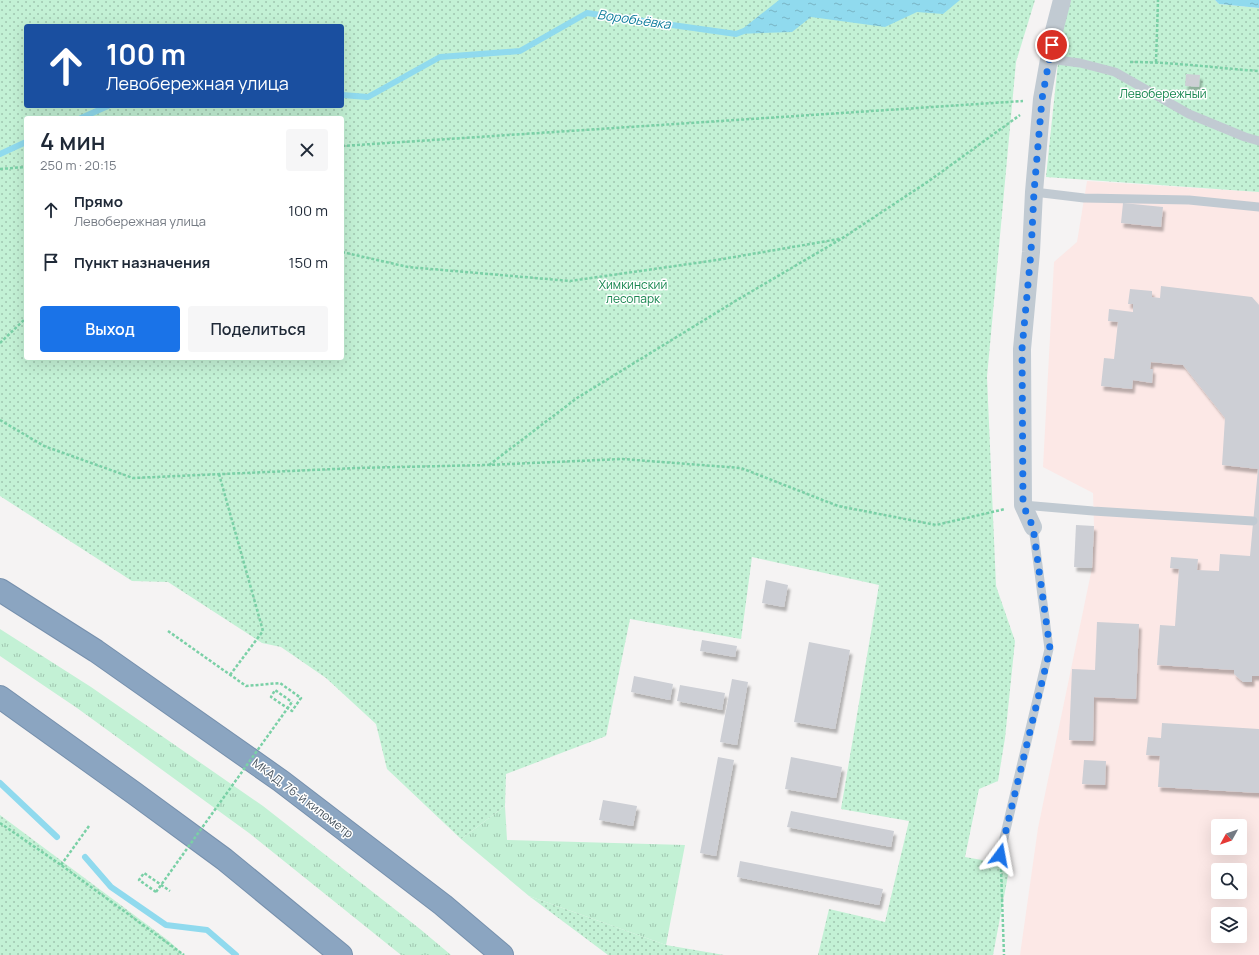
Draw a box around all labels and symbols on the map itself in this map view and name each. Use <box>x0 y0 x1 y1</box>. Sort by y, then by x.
water label: Воробьёвка <box>596 5 673 33</box>
pin <box>1035 28 1069 62</box>
park label: Левобережный <box>1119 85 1207 102</box>
park label: Химкинский лесопарк <box>599 276 667 307</box>
street label: МКАД, 76-й километр <box>249 754 357 842</box>
north arrow <box>1211 819 1247 855</box>
position arrow <box>979 834 1021 876</box>

